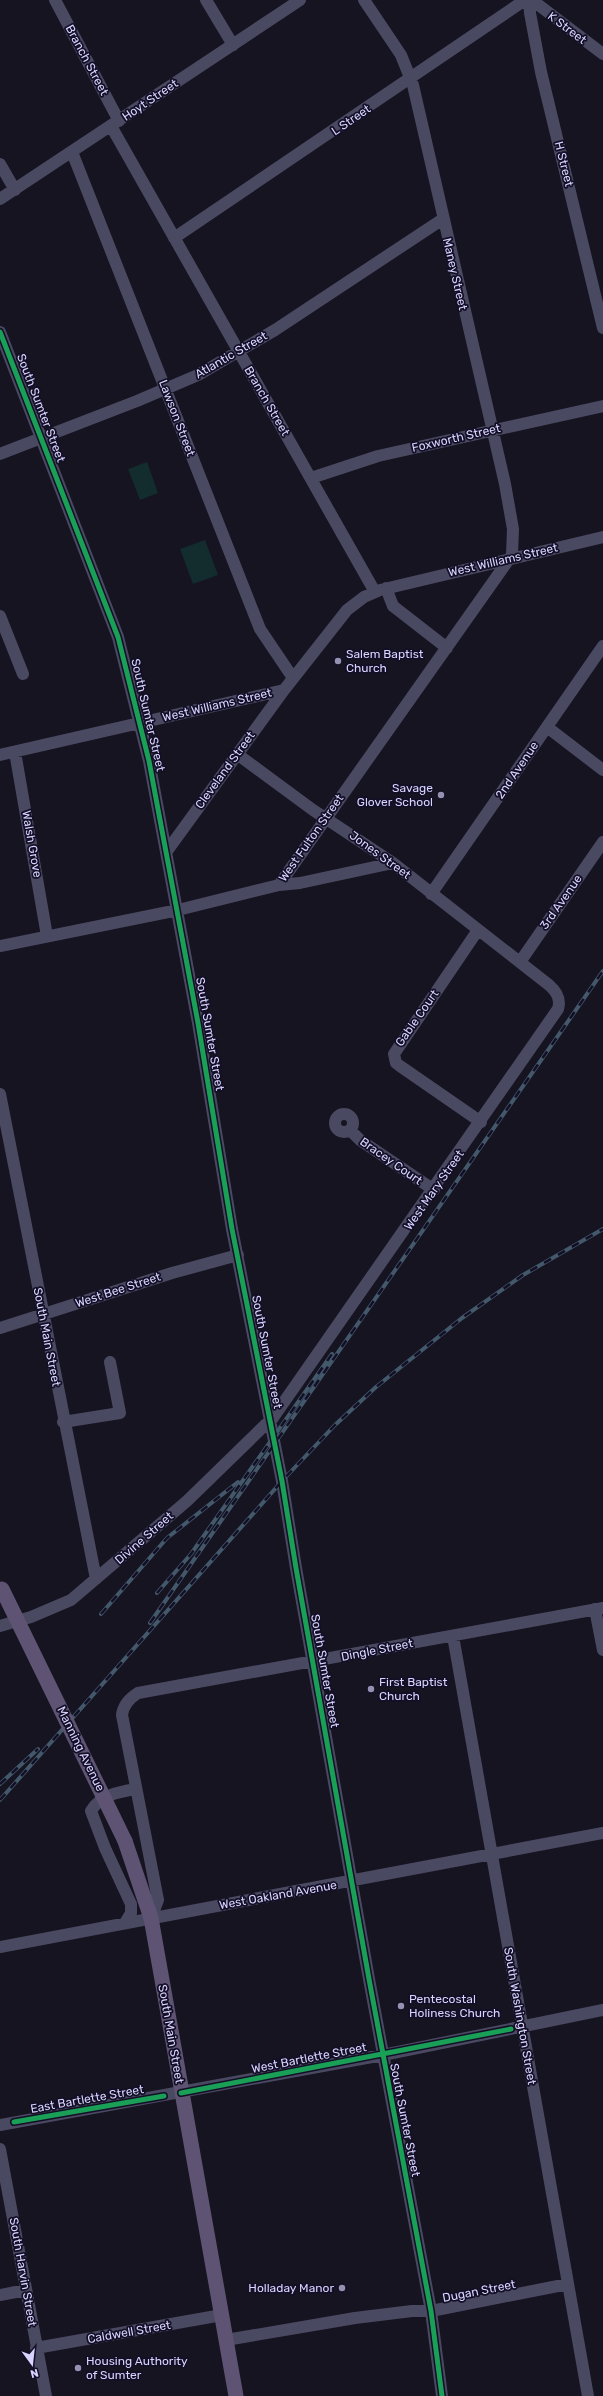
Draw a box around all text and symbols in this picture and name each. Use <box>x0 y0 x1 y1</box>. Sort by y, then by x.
street label: K Street <box>545 9 589 47</box>
street label: Branch Street <box>63 22 112 98</box>
street label: Hoyt Street <box>119 76 181 124</box>
street label: L Street <box>329 102 373 138</box>
street label: H Street <box>552 140 576 188</box>
street label: Maney Street <box>440 236 470 312</box>
street label: Atlantic Street <box>192 329 270 381</box>
street label: South Sumter Street <box>14 352 68 465</box>
street label: Branch Street <box>241 364 293 439</box>
street label: Lawson Street <box>156 378 198 458</box>
street label: Foxworth Street <box>410 421 502 455</box>
street label: West Williams Street <box>447 541 559 579</box>
place label: Salem Baptist Church <box>346 647 424 675</box>
marker: Salem Baptist Church <box>333 656 343 666</box>
street label: South Sumter Street <box>128 657 168 773</box>
street label: West Williams Street <box>161 686 273 724</box>
street label: Cleveland Street <box>192 728 258 811</box>
street label: 2nd Avenue <box>493 738 541 801</box>
place label: Savage Glover School <box>357 781 433 809</box>
marker: Savage Glover School <box>436 790 446 800</box>
street label: West Fulton Street <box>276 791 347 884</box>
street label: Walsh Grove <box>19 809 45 879</box>
street label: Jones Street <box>347 828 414 882</box>
street label: 3rd Avenue <box>537 872 585 932</box>
street label: South Sumter Street <box>193 976 227 1092</box>
street label: Gable Court <box>392 987 442 1049</box>
street label: Bracey Court <box>357 1134 425 1188</box>
street label: West Mary Street <box>401 1147 467 1233</box>
street label: West Bee Street <box>74 1270 163 1310</box>
street label: South Main Street <box>31 1286 64 1388</box>
street label: South Sumter Street <box>249 1294 285 1410</box>
street label: Divine Street <box>112 1509 176 1567</box>
street label: South Sumter Street <box>308 1613 342 1729</box>
street label: Dingle Street <box>340 1636 414 1664</box>
place label: First Baptist Church <box>379 1675 448 1703</box>
marker: First Baptist Church <box>366 1684 376 1694</box>
street label: Manning Avenue <box>54 1704 108 1794</box>
street label: West Oakland Avenue <box>218 1878 338 1912</box>
street label: South Washington Street <box>501 1946 539 2086</box>
street label: South Main Street <box>155 1983 187 2085</box>
place label: Pentecostal Holiness Church <box>409 1992 500 2020</box>
marker: Pentecostal Holiness Church <box>396 2001 406 2011</box>
street label: West Bartlette Street <box>250 2040 368 2076</box>
street label: South Sumter Street <box>387 2062 423 2178</box>
street label: East Bartlette Street <box>29 2082 145 2116</box>
street label: South Harvin Street <box>6 2216 40 2328</box>
street label: Dugan Street <box>441 2277 517 2305</box>
place label: Holladay Manor <box>248 2281 334 2295</box>
marker: Holladay Manor <box>337 2283 347 2293</box>
street label: Caldwell Street <box>86 2318 172 2346</box>
north arrow <box>12 2344 52 2384</box>
place label: Housing Authority of Sumter <box>86 2354 188 2382</box>
marker: Housing Authority of Sumter <box>73 2363 83 2373</box>
text: N <box>29 2366 40 2381</box>

